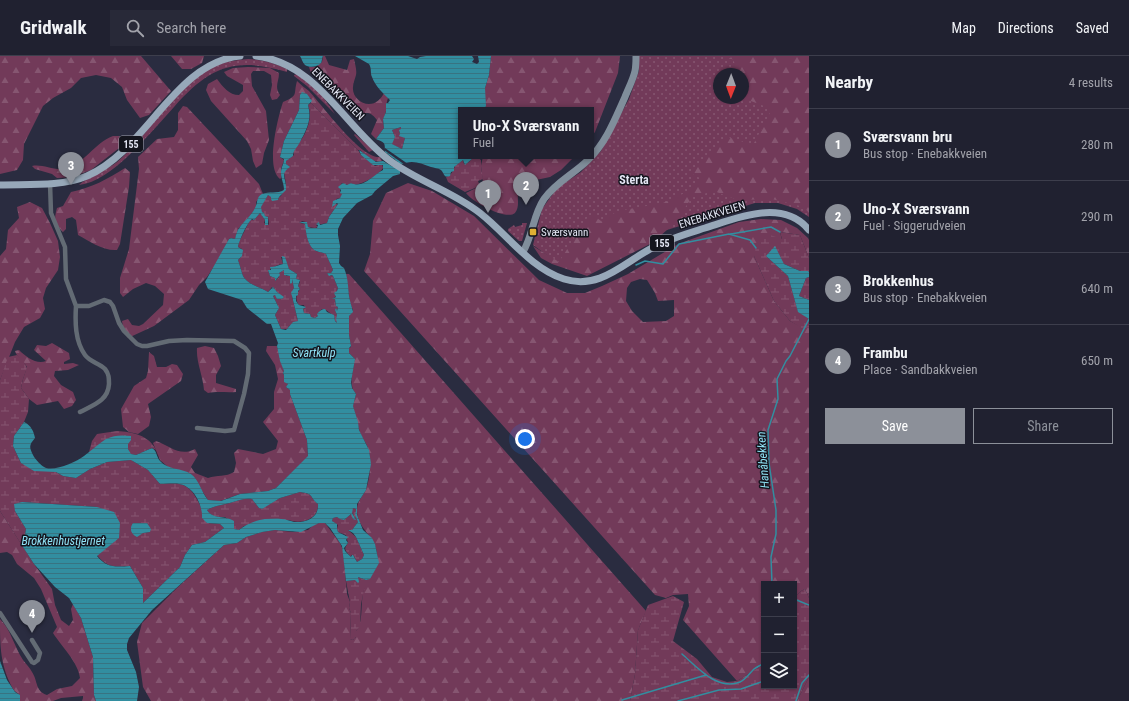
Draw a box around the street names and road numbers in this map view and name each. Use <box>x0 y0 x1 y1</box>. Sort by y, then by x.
street label: ENEBAKKVEIEN <box>309 65 367 123</box>
road number: 155 <box>119 136 143 152</box>
street label: ENEBAKKVEIEN <box>677 199 747 231</box>
road number: 155 <box>650 235 674 251</box>

